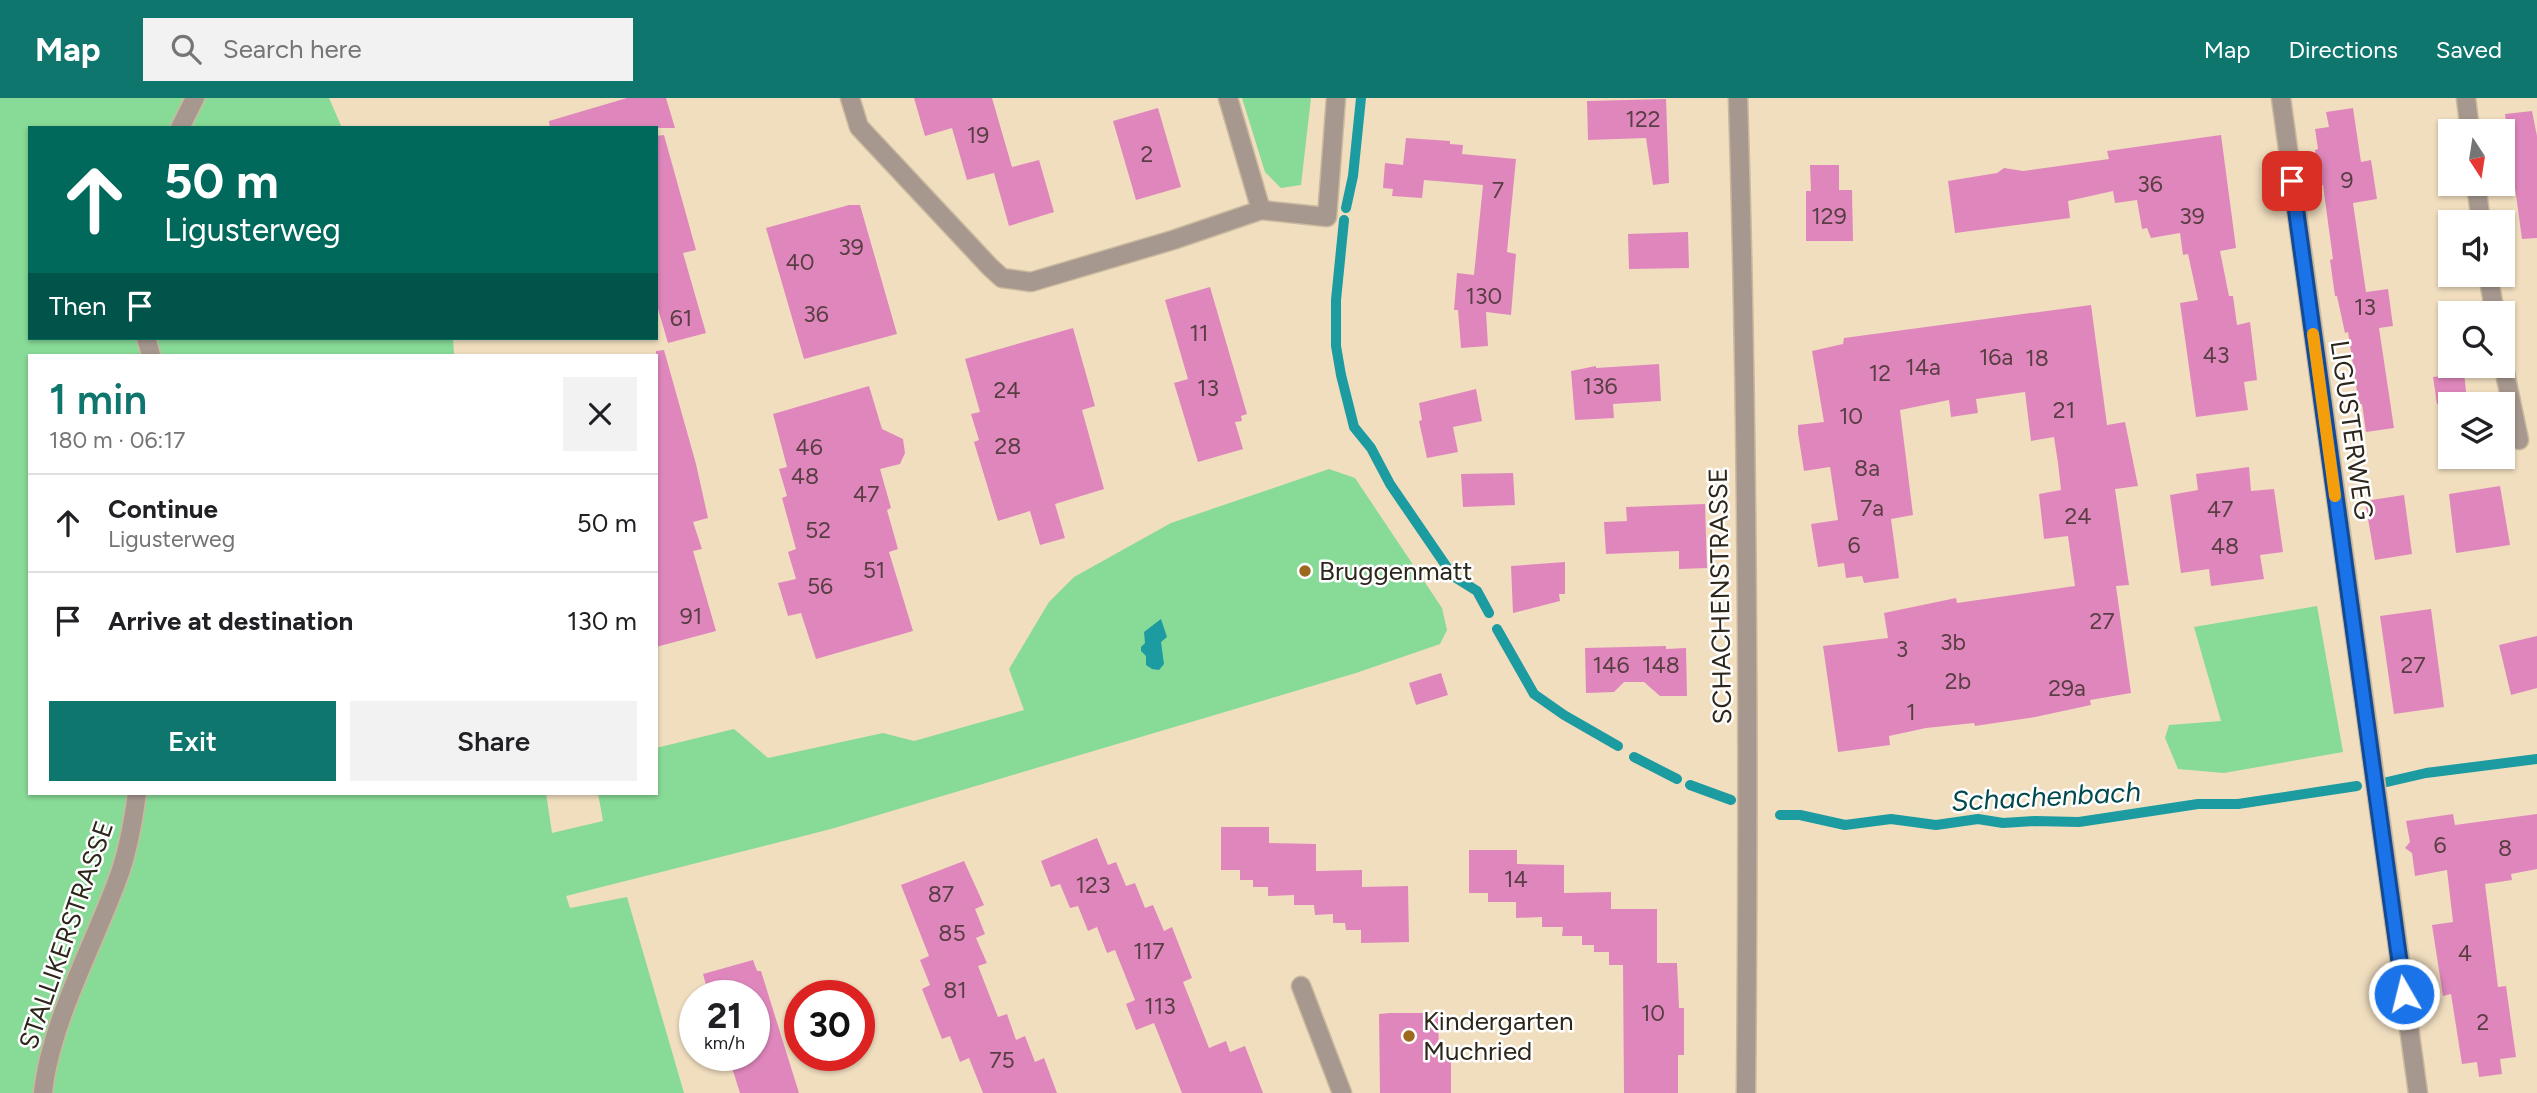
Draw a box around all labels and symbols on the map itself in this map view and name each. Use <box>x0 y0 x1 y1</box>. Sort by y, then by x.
house number: 122 <box>1625 105 1661 133</box>
north arrow <box>2438 119 2515 196</box>
house number: 19 <box>967 121 989 149</box>
house number: 2 <box>1141 140 1153 168</box>
pin <box>2262 151 2322 211</box>
house number: 9 <box>2340 166 2354 194</box>
house number: 36 <box>2137 170 2163 198</box>
house number: 7 <box>1492 176 1504 204</box>
house number: 129 <box>1811 202 1847 230</box>
house number: 39 <box>2179 202 2205 230</box>
house number: 39 <box>838 233 864 261</box>
house number: 40 <box>785 248 815 276</box>
house number: 130 <box>1466 282 1502 310</box>
house number: 13 <box>2354 293 2376 321</box>
house number: 36 <box>803 300 829 328</box>
house number: 61 <box>670 304 692 332</box>
house number: 11 <box>1190 319 1209 347</box>
street label: LIGUSTERWEG <box>2324 338 2380 522</box>
house number: 43 <box>2203 341 2229 369</box>
house number: 16a <box>1979 343 2013 371</box>
house number: 18 <box>2025 344 2049 372</box>
house number: 14a <box>1905 353 1941 381</box>
house number: 12 <box>1869 359 1891 387</box>
house number: 136 <box>1582 372 1618 400</box>
house number: 13 <box>1197 374 1219 402</box>
house number: 24 <box>993 376 1021 404</box>
house number: 21 <box>2053 396 2075 424</box>
house number: 10 <box>1839 402 1863 430</box>
house number: 28 <box>995 432 1021 460</box>
house number: 46 <box>795 433 823 461</box>
house number: 8a <box>1854 454 1880 482</box>
house number: 48 <box>791 462 819 490</box>
street label: SCHACHENSTRASSE <box>1702 467 1738 725</box>
house number: 47 <box>853 480 879 508</box>
house number: 7a <box>1860 494 1884 522</box>
house number: 47 <box>2207 495 2233 523</box>
house number: 24 <box>2064 502 2092 530</box>
house number: 52 <box>805 516 831 544</box>
house number: 6 <box>1847 531 1861 559</box>
house number: 48 <box>2211 532 2239 560</box>
place label: Bruggenmatt <box>1319 555 1473 587</box>
house number: 51 <box>863 556 885 584</box>
marker: Bruggenmatt <box>1297 563 1313 579</box>
house number: 56 <box>807 572 833 600</box>
house number: 91 <box>680 602 702 630</box>
house number: 27 <box>2089 607 2115 635</box>
house number: 3b <box>1940 628 1966 656</box>
house number: 3 <box>1896 635 1908 663</box>
house number: 146 <box>1593 651 1629 679</box>
house number: 148 <box>1642 651 1680 679</box>
house number: 27 <box>2400 651 2426 679</box>
house number: 2b <box>1945 667 1971 695</box>
house number: 29a <box>2048 674 2086 702</box>
house number: 1 <box>1906 698 1916 726</box>
water label: Schachenbach <box>1950 774 2142 818</box>
street label: STALLIKERSTRASSE <box>12 817 120 1053</box>
house number: 6 <box>2433 831 2447 859</box>
house number: 8 <box>2498 834 2512 862</box>
house number: 14 <box>1504 865 1528 893</box>
house number: 123 <box>1076 871 1110 899</box>
house number: 87 <box>928 880 954 908</box>
house number: 85 <box>938 919 966 947</box>
house number: 117 <box>1133 937 1165 965</box>
house number: 4 <box>2458 939 2472 967</box>
position arrow <box>2367 957 2441 1031</box>
house number: 81 <box>943 976 967 1004</box>
speed limit sign: 30 <box>784 980 875 1071</box>
house number: 113 <box>1144 992 1176 1020</box>
house number: 10 <box>1641 999 1665 1027</box>
place label: Kindergarten Muchried <box>1423 1005 1573 1067</box>
house number: 2 <box>2477 1008 2489 1036</box>
marker: Kindergarten Muchried <box>1401 1028 1417 1044</box>
house number: 75 <box>989 1046 1015 1074</box>

